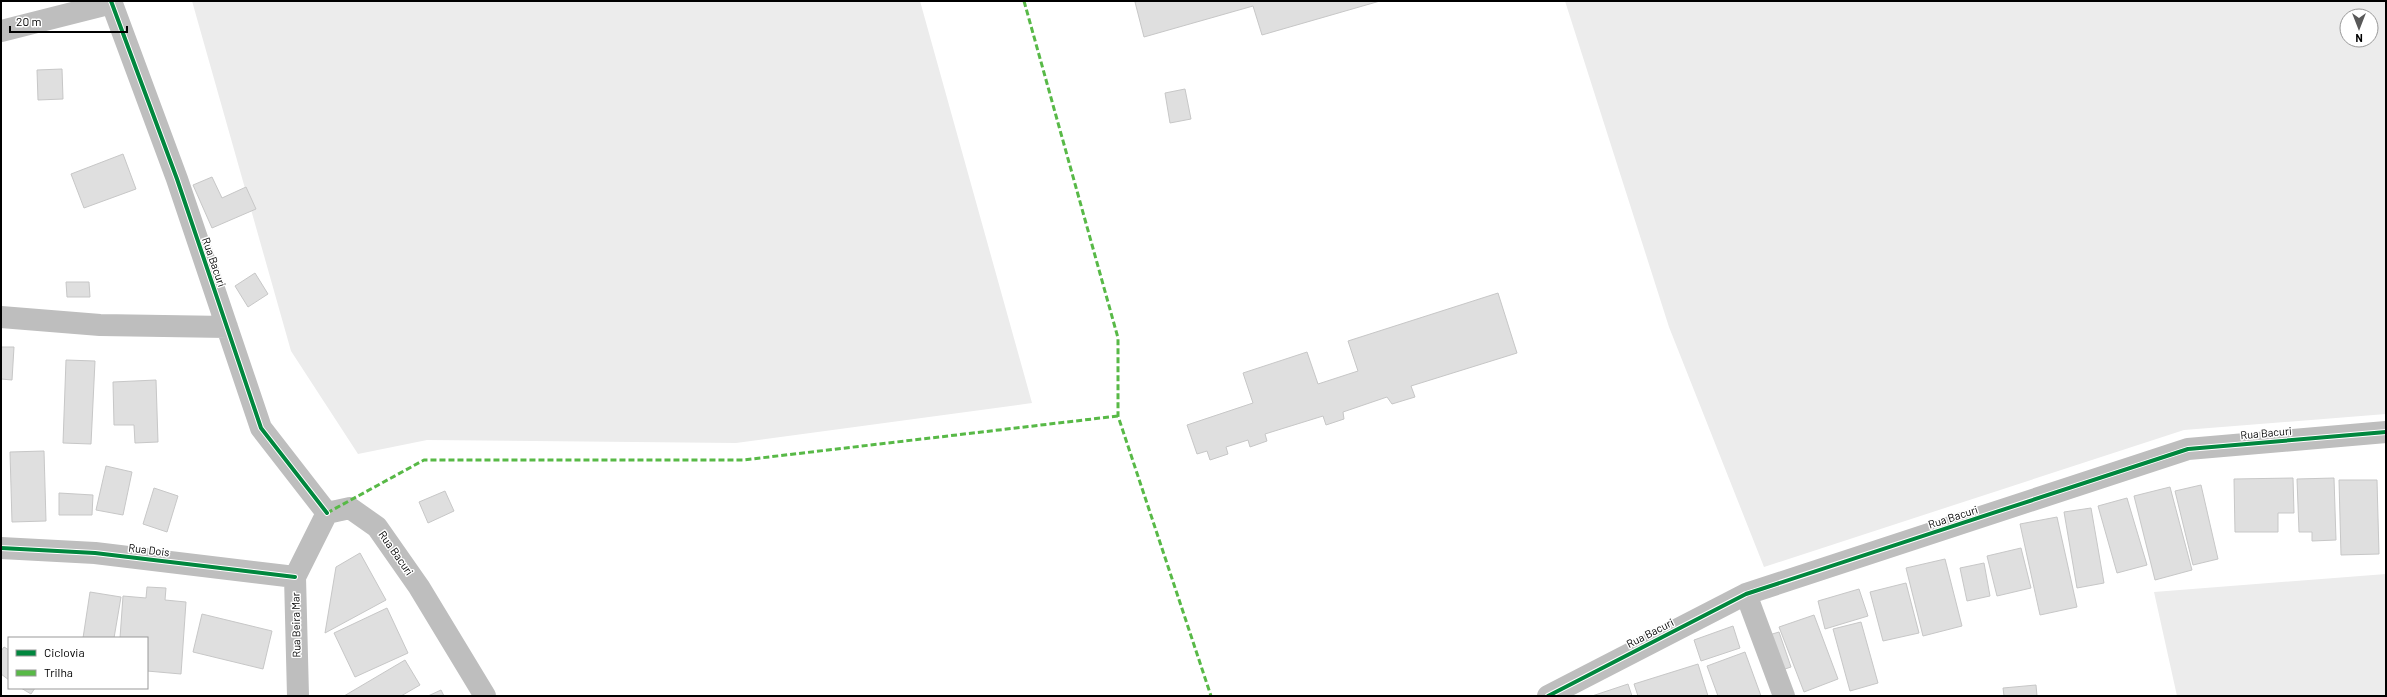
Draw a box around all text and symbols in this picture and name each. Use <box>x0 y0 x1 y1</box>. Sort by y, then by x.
scale bar <box>10 8 127 34</box>
north arrow <box>2339 8 2379 48</box>
text: 20 m <box>16 14 42 28</box>
text: N <box>2355 32 2363 45</box>
street label: Rua Bacuri <box>200 235 229 288</box>
street label: Rua Bacuri <box>2240 424 2292 441</box>
street label: Rua Bacuri <box>1926 502 1979 531</box>
street label: Rua Bacuri <box>376 528 417 578</box>
street label: Rua Dois <box>128 541 170 558</box>
street label: Rua Beira Mar <box>288 592 303 658</box>
street label: Rua Bacuri <box>1624 615 1676 650</box>
legend <box>8 637 148 689</box>
text: Ciclovia <box>44 645 85 659</box>
text: Trilha <box>44 665 73 679</box>

